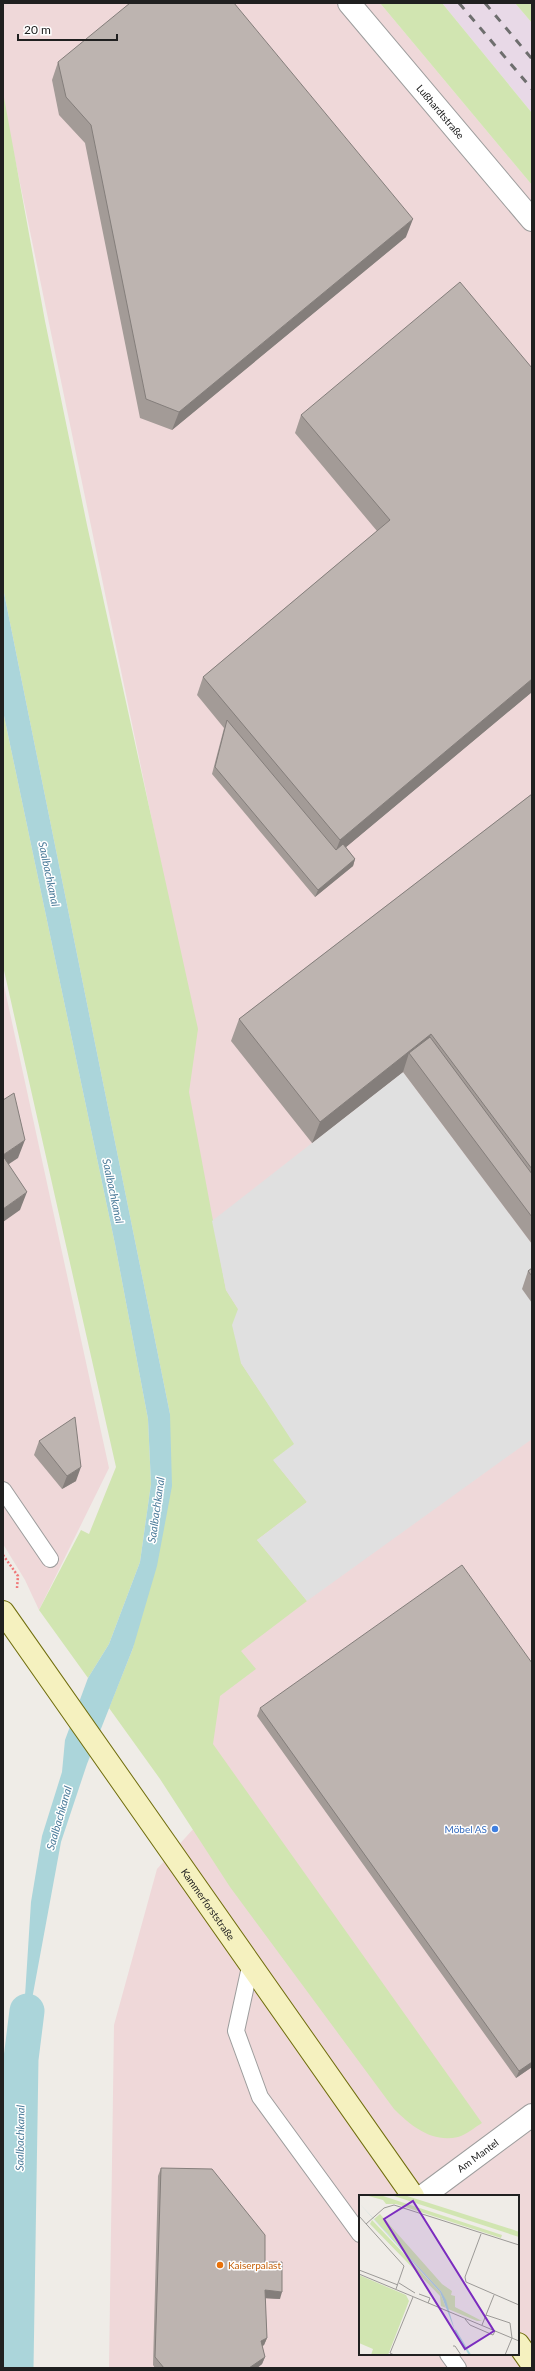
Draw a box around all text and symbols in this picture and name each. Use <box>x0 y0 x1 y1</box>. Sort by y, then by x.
scale bar <box>18 16 117 42</box>
text: 20 m <box>24 22 51 37</box>
street label: Lußhardtstraße <box>414 82 467 141</box>
water label: Saalbachkanal <box>36 840 63 908</box>
water label: Saalbachkanal <box>100 1157 127 1225</box>
water label: Saalbachkanal <box>144 1476 167 1544</box>
water label: Saalbachkanal <box>43 1784 74 1851</box>
place label: Möbel AS <box>445 1823 487 1835</box>
marker: Möbel AS <box>490 1824 500 1834</box>
street label: Kammerforststraße <box>179 1866 237 1942</box>
water label: Saalbachkanal <box>12 2104 27 2171</box>
street label: Am Mantel <box>455 2136 501 2175</box>
inset map <box>359 2195 519 2355</box>
place label: Kaiserpalast <box>228 2259 281 2271</box>
marker: Kaiserpalast <box>215 2260 225 2270</box>

